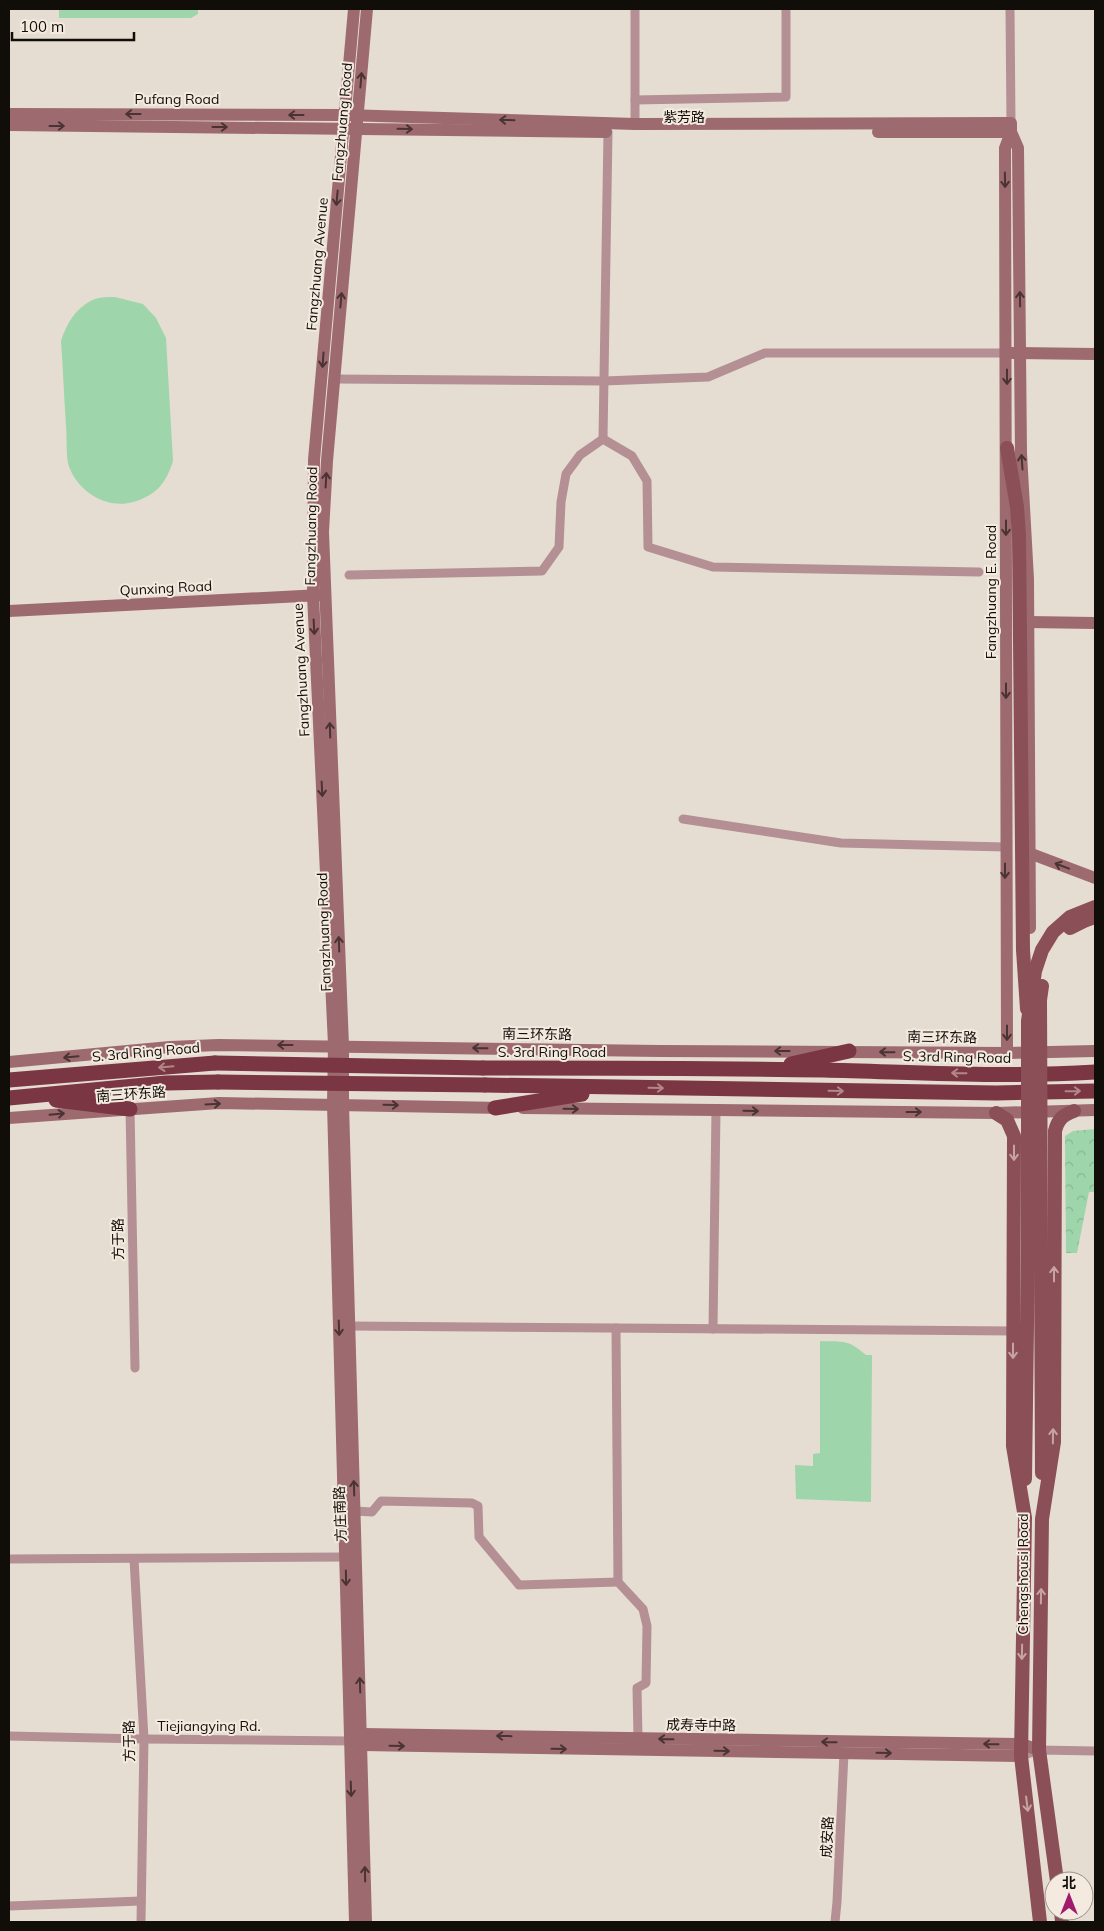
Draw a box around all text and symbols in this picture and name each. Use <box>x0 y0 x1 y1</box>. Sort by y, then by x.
scale bar <box>12 10 135 42</box>
text: 100 m <box>20 17 64 36</box>
street label: Fangzhuang Road <box>328 62 356 182</box>
one-way arrow <box>356 72 365 88</box>
street label: Pufang Road <box>135 90 219 108</box>
street label: 紫芳路 <box>663 108 705 126</box>
one-way arrow <box>126 109 142 119</box>
one-way arrow <box>288 110 304 120</box>
one-way arrow <box>499 115 516 125</box>
one-way arrow <box>49 121 65 131</box>
one-way arrow <box>212 122 228 132</box>
one-way arrow <box>396 124 413 134</box>
one-way arrow <box>1000 171 1010 187</box>
one-way arrow <box>333 190 342 206</box>
street label: Fangzhuang Avenue <box>302 197 332 331</box>
one-way arrow <box>1015 291 1025 308</box>
one-way arrow <box>337 293 346 309</box>
one-way arrow <box>319 352 328 368</box>
one-way arrow <box>1002 368 1012 385</box>
one-way arrow <box>1017 454 1026 470</box>
street label: Fangzhuang Road <box>301 466 321 586</box>
one-way arrow <box>322 472 331 488</box>
one-way arrow <box>1001 520 1011 536</box>
street label: Fangzhuang E. Road <box>982 525 1000 659</box>
street label: Qunxing Road <box>119 577 213 599</box>
street label: Fangzhuang Avenue <box>289 603 313 737</box>
one-way arrow <box>310 619 319 635</box>
one-way arrow <box>1001 682 1011 698</box>
one-way arrow <box>326 722 335 738</box>
one-way arrow <box>317 781 326 797</box>
one-way arrow <box>1055 861 1071 870</box>
one-way arrow <box>1000 862 1010 878</box>
street label: Fangzhuang Road <box>313 872 335 992</box>
one-way arrow <box>335 937 344 953</box>
street label: 南三环东路 <box>502 1024 572 1044</box>
one-way arrow <box>1002 1024 1012 1041</box>
street label: 南三环东路 <box>907 1027 977 1047</box>
street label: S. 3rd Ring Road <box>91 1038 201 1066</box>
one-way arrow <box>277 1040 294 1050</box>
one-way arrow <box>472 1043 488 1053</box>
street label: S. 3rd Ring Road <box>498 1043 606 1061</box>
one-way arrow <box>775 1046 791 1056</box>
one-way arrow <box>879 1047 896 1057</box>
street label: S. 3rd Ring Road <box>903 1047 1011 1067</box>
one-way arrow <box>63 1052 79 1061</box>
one-way arrow <box>159 1062 175 1071</box>
one-way arrow <box>951 1068 968 1078</box>
street label: 南三环东路 <box>95 1083 167 1105</box>
one-way arrow <box>648 1083 664 1093</box>
one-way arrow <box>827 1086 843 1096</box>
one-way arrow <box>1064 1087 1080 1096</box>
one-way arrow <box>205 1099 221 1108</box>
one-way arrow <box>383 1101 399 1110</box>
one-way arrow <box>562 1104 579 1114</box>
one-way arrow <box>743 1106 759 1115</box>
one-way arrow <box>905 1107 921 1117</box>
one-way arrow <box>49 1110 65 1119</box>
one-way arrow <box>1009 1145 1019 1161</box>
street label: 方于路 <box>109 1218 127 1260</box>
one-way arrow <box>1049 1266 1059 1282</box>
one-way arrow <box>335 1320 344 1336</box>
one-way arrow <box>1008 1342 1018 1359</box>
one-way arrow <box>1048 1429 1058 1445</box>
one-way arrow <box>350 1480 359 1496</box>
street label: 方庄南路 <box>330 1486 350 1542</box>
street label: Chengshousi Road <box>1014 1513 1032 1635</box>
one-way arrow <box>342 1570 351 1586</box>
one-way arrow <box>1036 1589 1046 1605</box>
one-way arrow <box>1018 1644 1027 1660</box>
one-way arrow <box>356 1678 365 1694</box>
street label: 成寿寺中路 <box>666 1715 736 1735</box>
street label: Tiejiangying Rd. <box>157 1717 261 1735</box>
street label: 方于路 <box>120 1720 138 1762</box>
one-way arrow <box>496 1731 512 1741</box>
one-way arrow <box>658 1734 674 1744</box>
one-way arrow <box>821 1737 837 1747</box>
one-way arrow <box>983 1739 1000 1749</box>
one-way arrow <box>388 1741 405 1751</box>
one-way arrow <box>551 1744 567 1753</box>
one-way arrow <box>714 1746 730 1756</box>
one-way arrow <box>876 1748 892 1758</box>
one-way arrow <box>346 1781 355 1797</box>
one-way arrow <box>1022 1796 1032 1812</box>
street label: 成安路 <box>817 1816 837 1858</box>
one-way arrow <box>360 1866 370 1882</box>
north arrow <box>1044 1871 1094 1921</box>
text: 北 <box>1062 1874 1076 1892</box>

